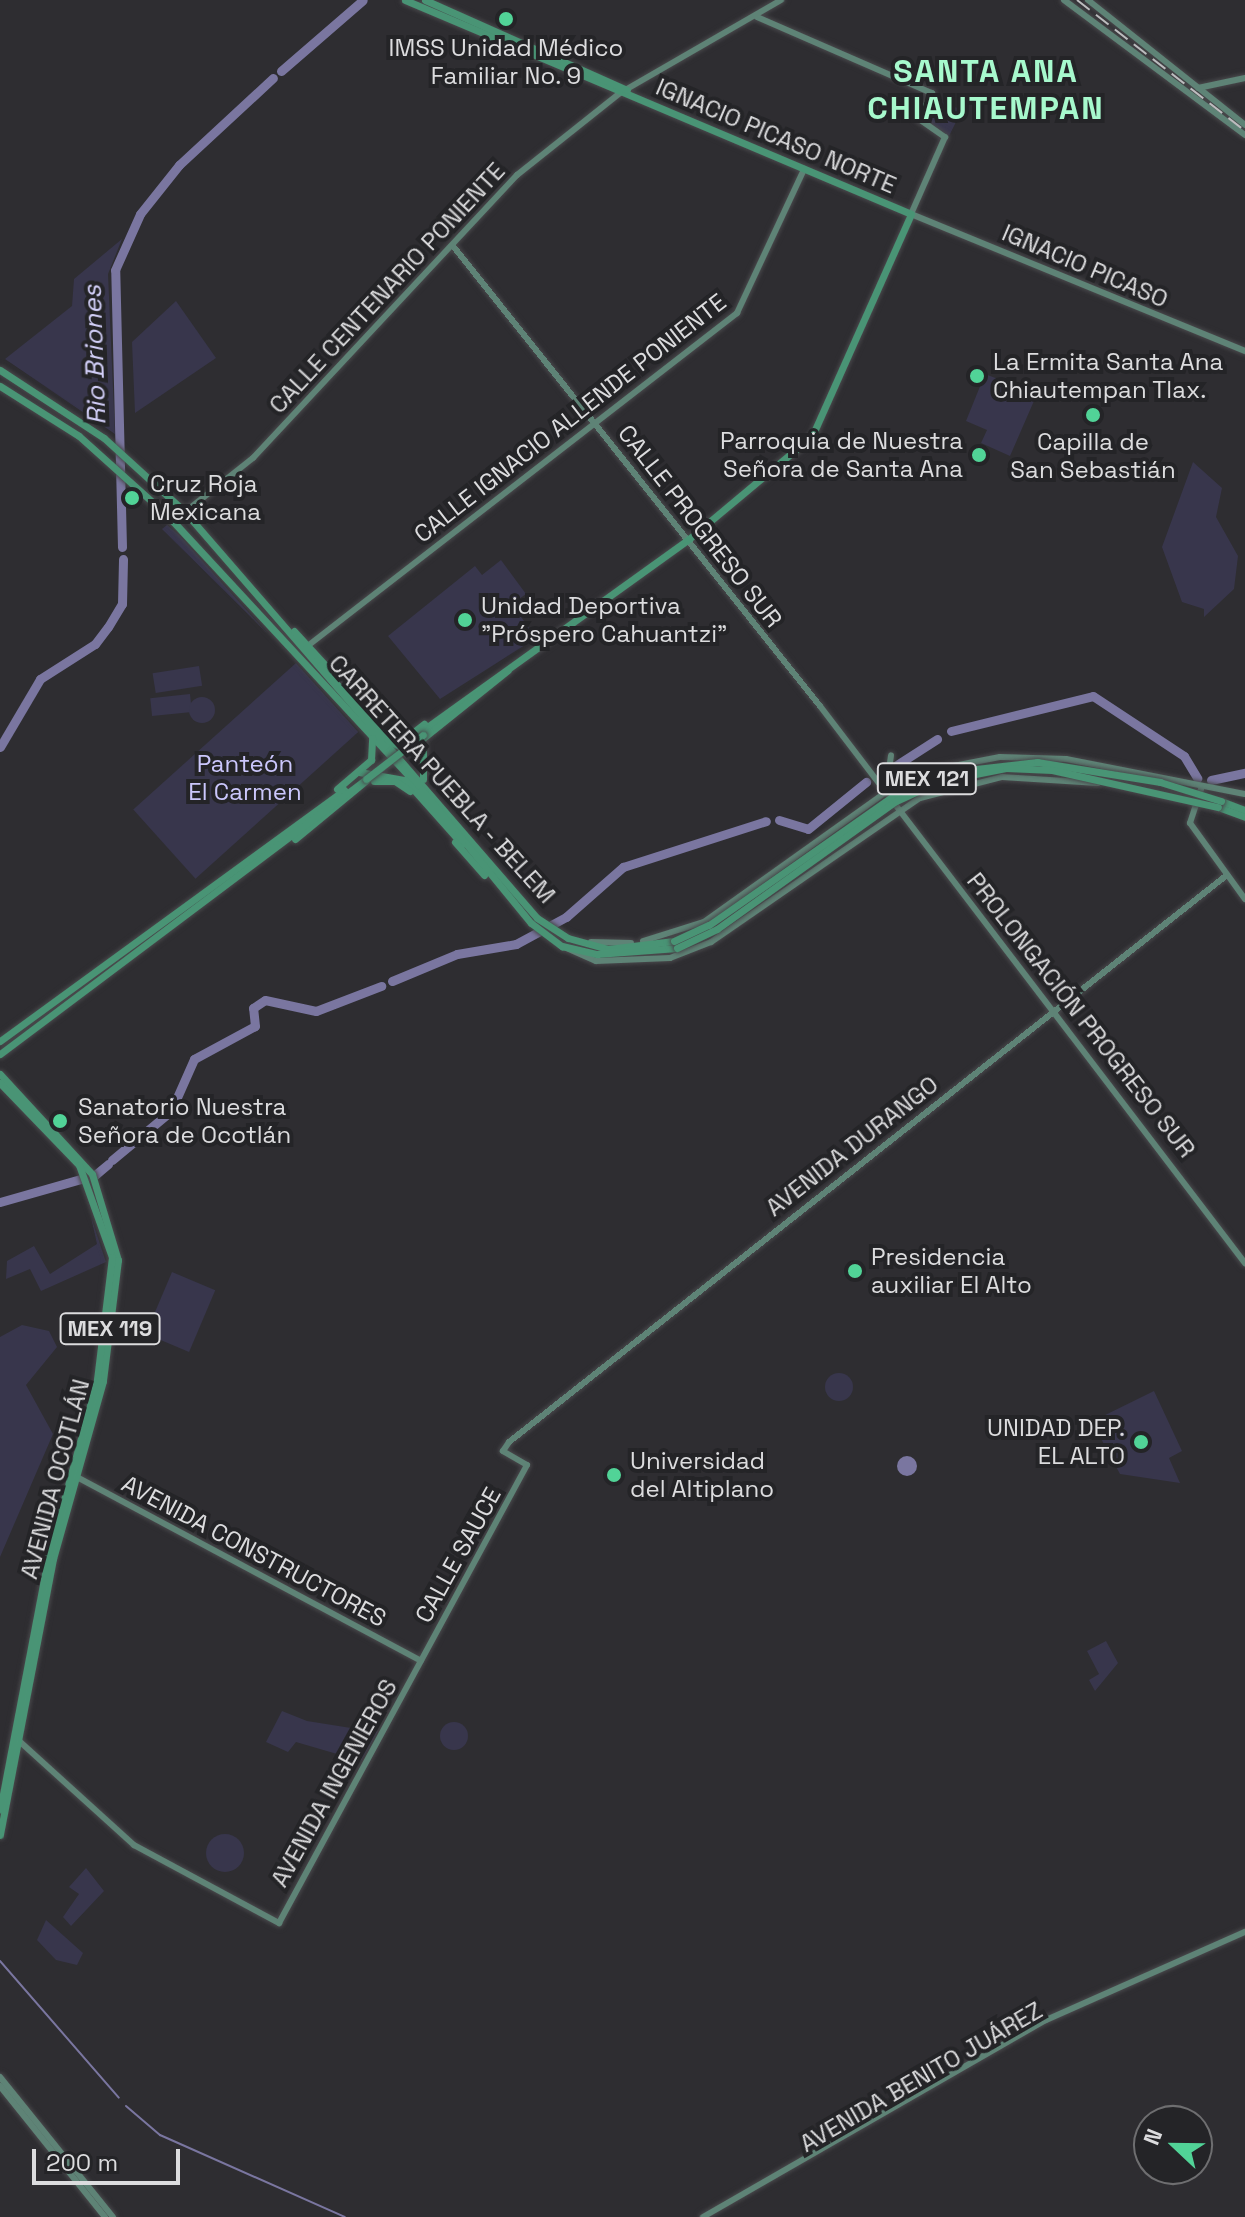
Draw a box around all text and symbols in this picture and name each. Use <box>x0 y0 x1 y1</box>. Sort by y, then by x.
marker: IMSS Unidad Médico Familiar No. 9 <box>495 8 517 30</box>
place label: IMSS Unidad Médico Familiar No. 9 <box>389 34 623 90</box>
district label: SANTA ANA CHIAUTEMPAN <box>867 53 1105 128</box>
street label: IGNACIO PICASO NORTE <box>652 72 900 200</box>
street label: CALLE CENTENARIO PONIENTE <box>263 157 511 419</box>
street label: IGNACIO PICASO <box>998 218 1172 314</box>
water label: Rio Briones <box>77 285 113 425</box>
street label: CALLE IGNACIO ALLENDE PONIENTE <box>408 287 732 549</box>
place label: La Ermita Santa Ana Chiautempan Tlax. <box>993 348 1224 404</box>
marker: La Ermita Santa Ana Chiautempan Tlax. <box>968 367 986 385</box>
marker: Capilla de San Sebastián <box>1084 406 1102 424</box>
street label: CALLE PROGRESO SUR <box>612 419 788 633</box>
place label: Parroquia de Nuestra Señora de Santa Ana <box>720 427 963 483</box>
place label: Capilla de San Sebastián <box>1010 428 1176 484</box>
marker: Parroquia de Nuestra Señora de Santa Ana <box>970 446 988 464</box>
place label: Cruz Roja Mexicana <box>150 470 261 526</box>
marker: Cruz Roja Mexicana <box>121 487 143 509</box>
place label: Unidad Deportiva "Próspero Cahuantzi" <box>481 592 727 648</box>
marker: Unidad Deportiva "Próspero Cahuantzi" <box>456 611 474 629</box>
street label: CARRETERA PUEBLA - BELEM <box>322 648 562 910</box>
park label: Panteón El Carmen <box>188 750 302 806</box>
road number: MEX 121 <box>875 761 979 797</box>
street label: PROLONGACIÓN PROGRESO SUR <box>961 867 1201 1163</box>
street label: AVENIDA DURANGO <box>760 1070 944 1222</box>
place label: Sanatorio Nuestra Señora de Ocotlán <box>78 1093 291 1149</box>
marker: Sanatorio Nuestra Señora de Ocotlán <box>49 1110 71 1132</box>
place label: Presidencia auxiliar El Alto <box>871 1243 1032 1299</box>
marker: Presidencia auxiliar El Alto <box>846 1262 864 1280</box>
road number: MEX 119 <box>58 1311 162 1347</box>
street label: AVENIDA OCOTLÁN <box>14 1376 96 1582</box>
place label: UNIDAD DEP. EL ALTO <box>987 1414 1125 1470</box>
marker: UNIDAD DEP. EL ALTO <box>1132 1433 1150 1451</box>
place label: Universidad del Altiplano <box>630 1447 774 1503</box>
marker: Universidad del Altiplano <box>605 1466 623 1484</box>
street label: AVENIDA CONSTRUCTORES <box>117 1469 391 1633</box>
street label: CALLE SAUCE <box>409 1482 507 1628</box>
street label: AVENIDA INGENIEROS <box>265 1674 403 1892</box>
street label: AVENIDA BENITO JUÁREZ <box>795 1996 1047 2158</box>
north arrow <box>1133 2105 1213 2185</box>
text: N <box>1137 2125 1168 2149</box>
scale bar <box>36 2133 184 2183</box>
text: 200 m <box>46 2147 118 2178</box>

